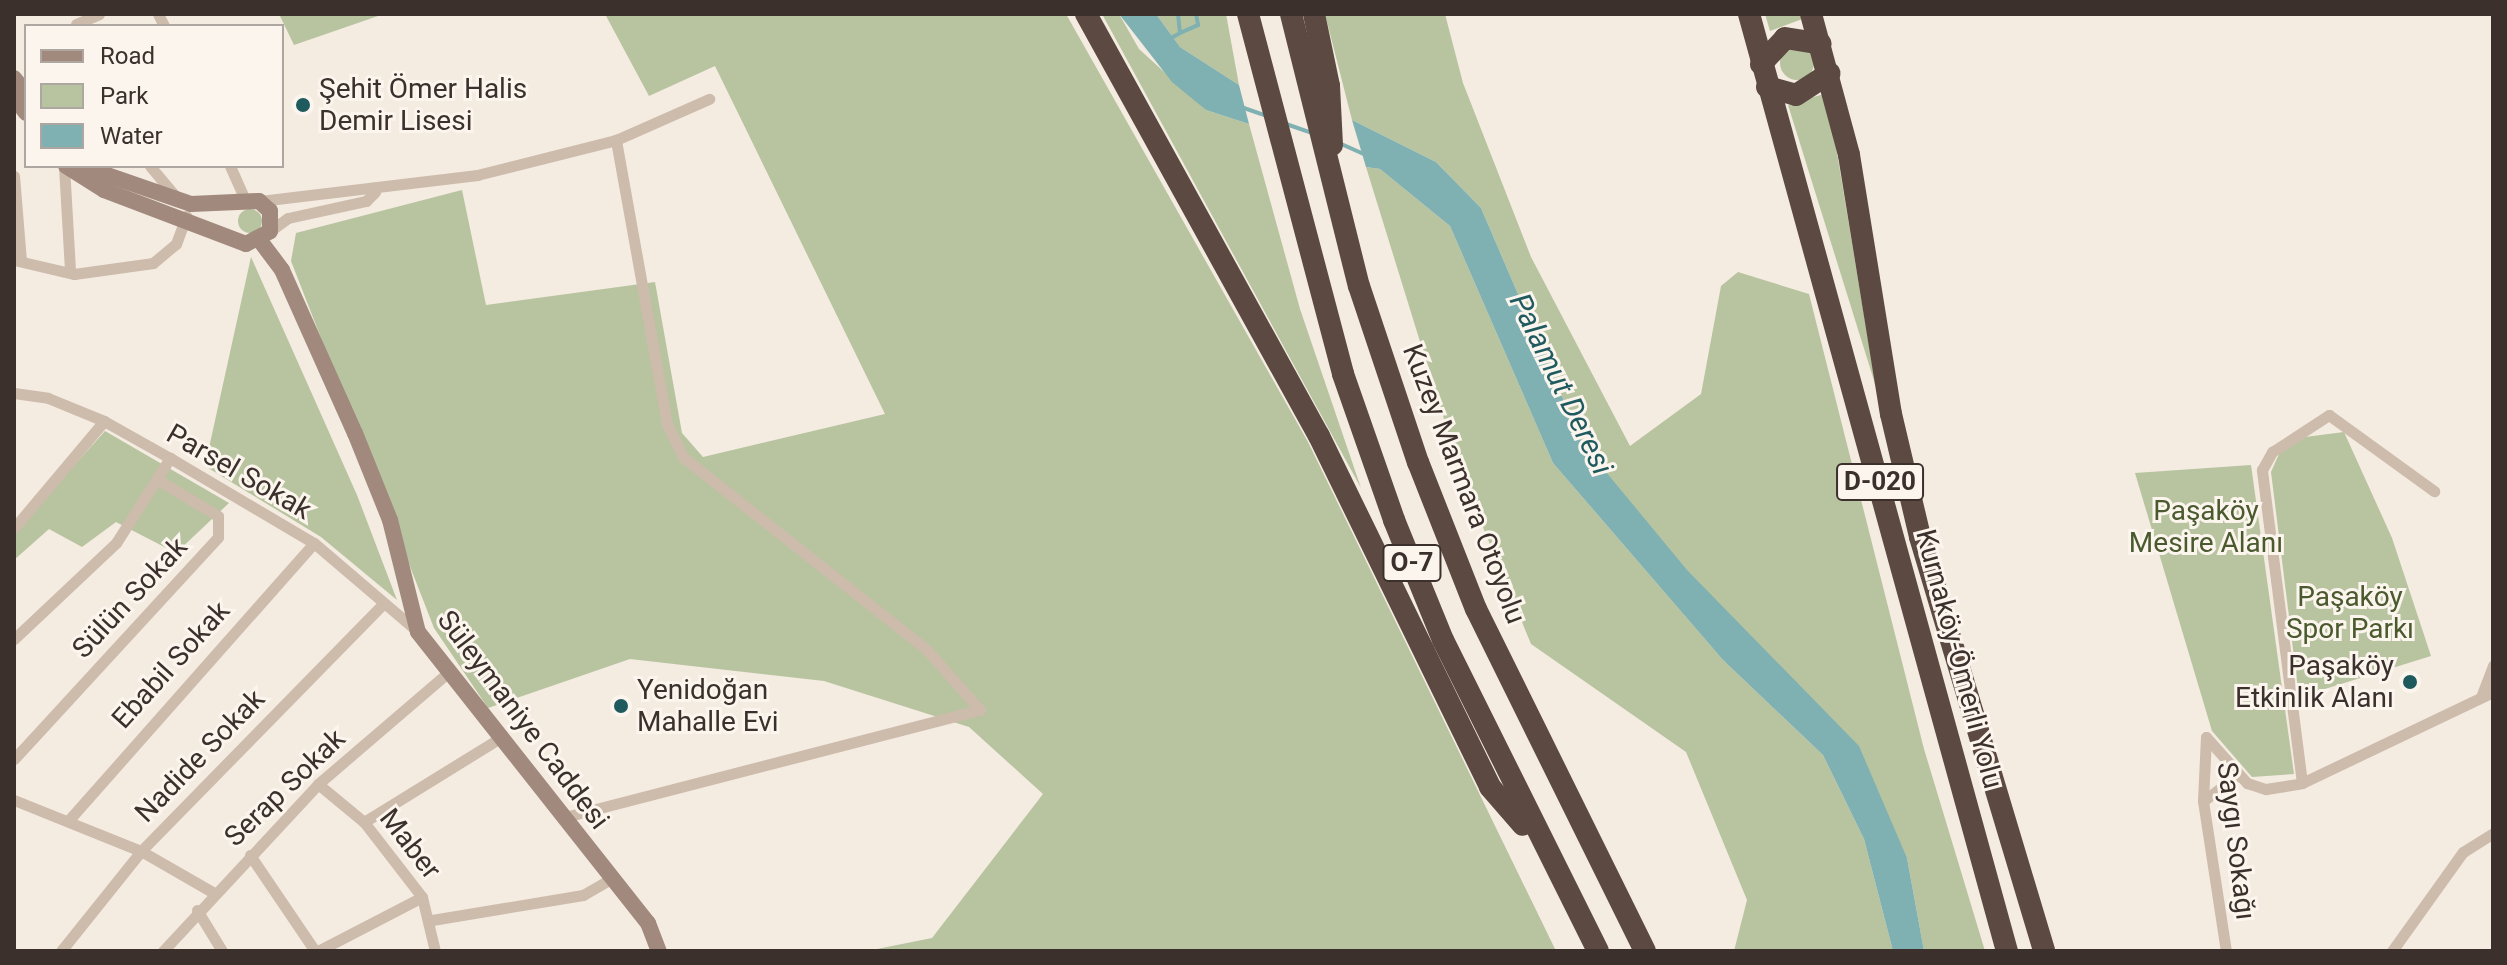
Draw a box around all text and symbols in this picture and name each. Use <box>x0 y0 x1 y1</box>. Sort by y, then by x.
legend <box>24 24 284 168</box>
text: Road <box>100 42 155 70</box>
place label: Şehit Ömer Halis Demir Lisesi <box>319 72 527 138</box>
text: Park <box>100 82 148 110</box>
marker: Şehit Ömer Halis Demir Lisesi <box>294 96 312 114</box>
text: Water <box>100 122 163 150</box>
water label: Palamut Deresi <box>1502 288 1620 480</box>
street label: Kuzey Marmara Otoyolu <box>1395 340 1533 628</box>
street label: Parsel Sokak <box>161 417 317 527</box>
road number: D-020 <box>1836 460 1924 504</box>
park label: Paşaköy Mesire Alanı <box>2129 494 2283 560</box>
street label: Kurnaköy-Ömerli Yolu <box>1908 526 2010 792</box>
street label: Sülün Sokak <box>66 531 194 665</box>
road number: O-7 <box>1382 541 1442 585</box>
park label: Paşaköy Spor Parkı <box>2286 580 2414 646</box>
street label: Ebabil Sokak <box>105 595 237 735</box>
street label: Süleymaniye Caddesi <box>430 604 616 836</box>
place label: Paşaköy Etkinlik Alanı <box>2235 649 2394 715</box>
place label: Yenidoğan Mahalle Evi <box>637 673 779 739</box>
marker: Paşaköy Etkinlik Alanı <box>2401 673 2419 691</box>
street label: Nadide Sokak <box>128 683 272 829</box>
marker: Yenidoğan Mahalle Evi <box>612 697 630 715</box>
street label: Serap Sokak <box>218 722 352 854</box>
street label: Saygı Sokağı <box>2210 760 2262 922</box>
street label: Maber <box>372 802 448 886</box>

